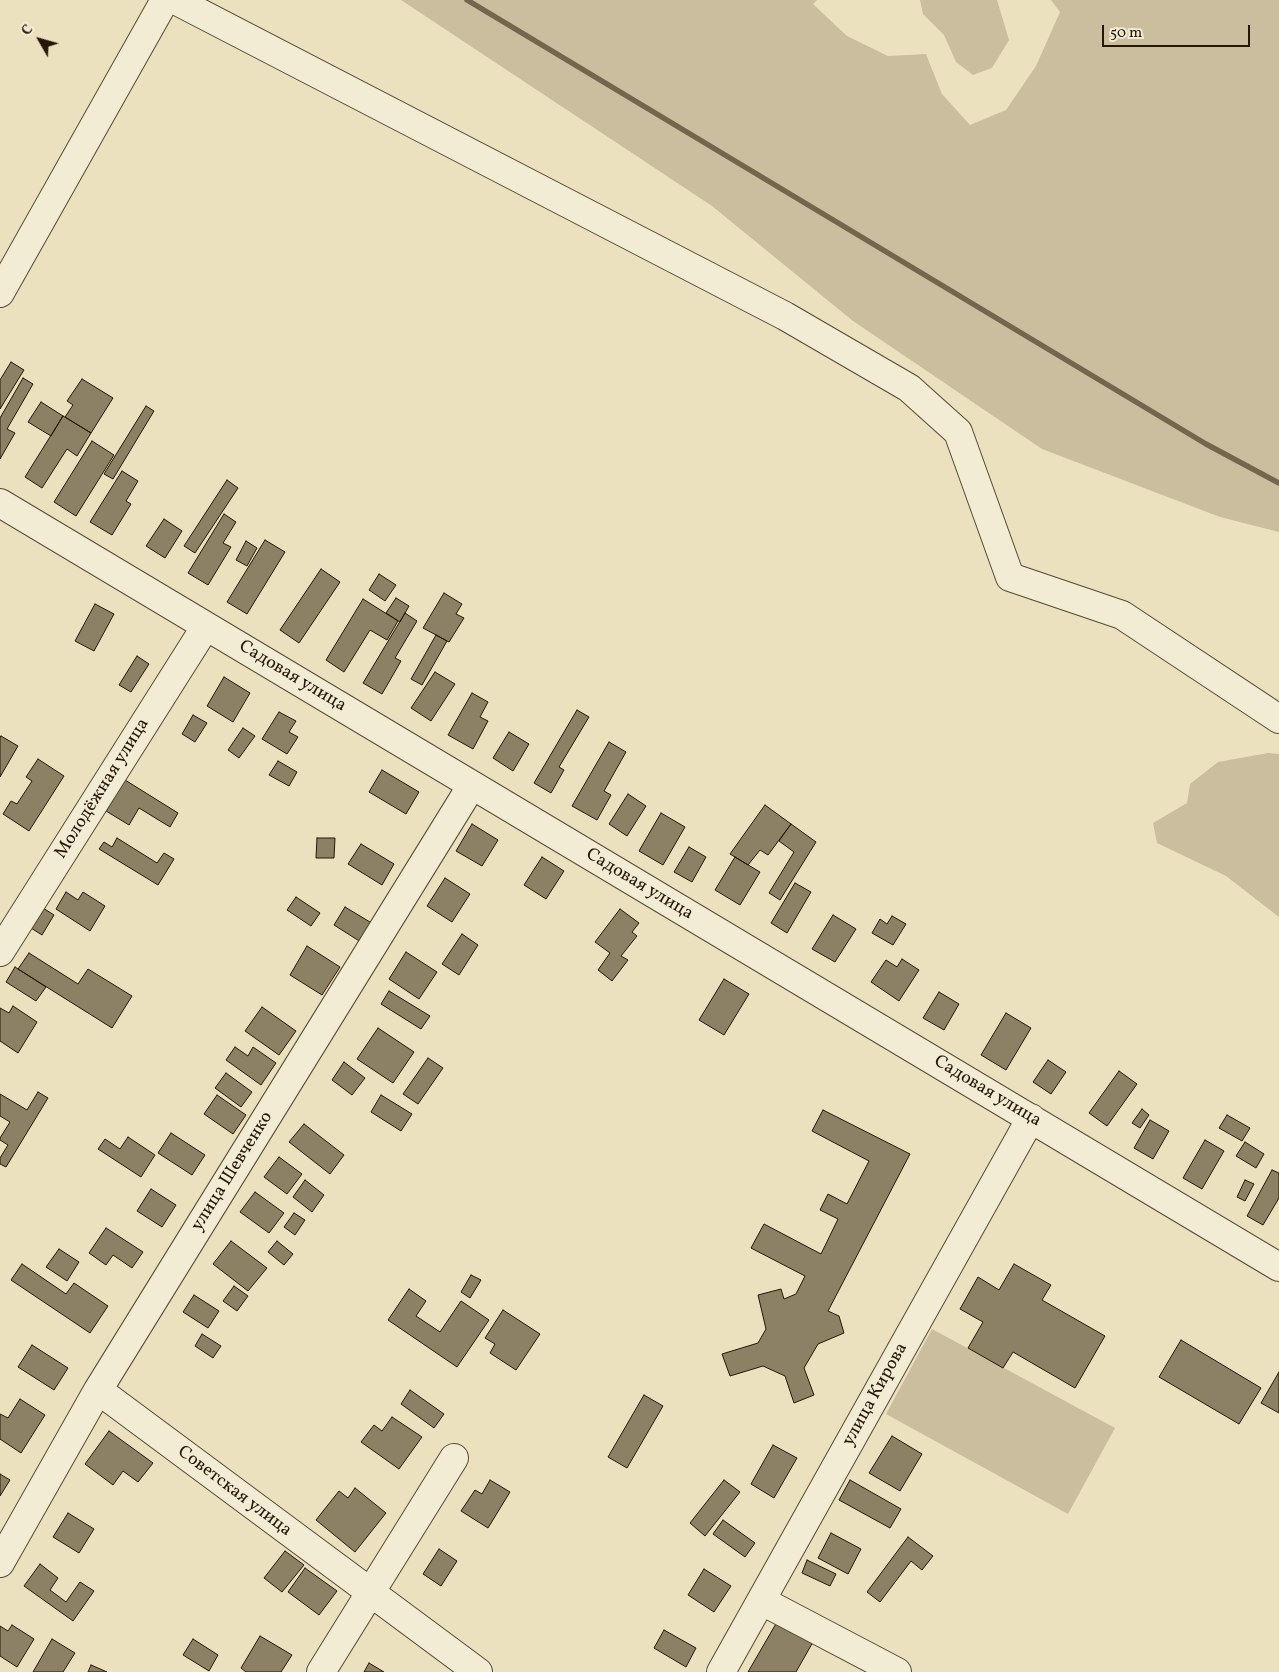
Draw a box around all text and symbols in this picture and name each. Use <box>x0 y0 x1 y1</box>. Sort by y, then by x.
north arrow <box>15 15 65 65</box>
scale bar <box>1104 15 1252 47</box>
text: С <box>18 21 38 40</box>
text: 50 m <box>1110 23 1142 44</box>
street label: Садовая улица <box>234 636 350 718</box>
street label: Молодёжная улица <box>51 715 155 863</box>
street label: Садовая улица <box>581 844 697 926</box>
street label: Садовая улица <box>929 1051 1045 1133</box>
street label: улица Шевченко <box>188 1108 278 1236</box>
street label: улица Кирова <box>839 1340 913 1450</box>
street label: Советская улица <box>173 1442 295 1542</box>

